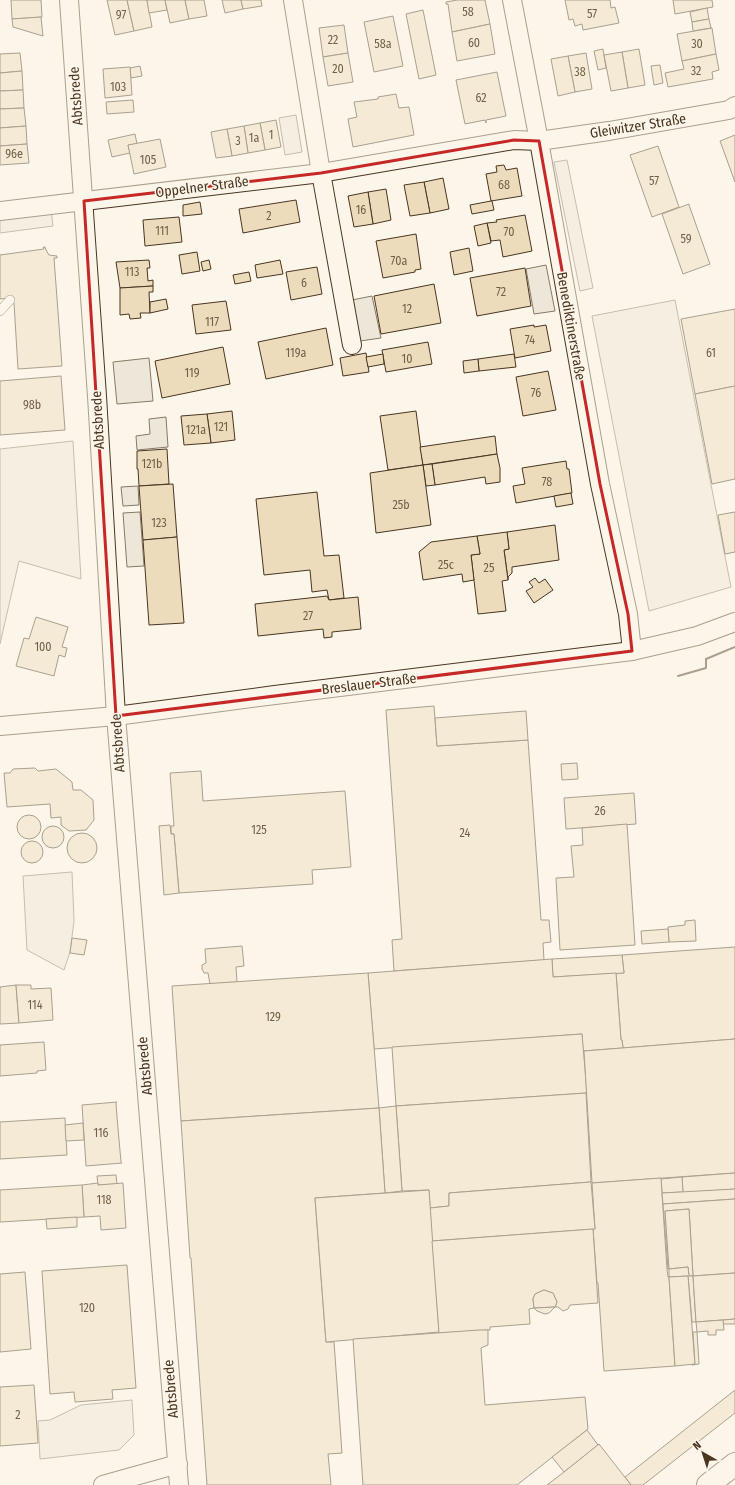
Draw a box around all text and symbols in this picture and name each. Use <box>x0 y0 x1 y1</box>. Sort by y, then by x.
house number: 58 <box>462 5 474 19</box>
house number: 57 <box>587 7 597 21</box>
house number: 97 <box>116 8 126 22</box>
house number: 22 <box>328 33 338 47</box>
house number: 60 <box>468 36 480 50</box>
house number: 58a <box>374 37 392 51</box>
house number: 30 <box>691 37 703 51</box>
house number: 20 <box>332 62 344 76</box>
house number: 32 <box>691 64 701 78</box>
house number: 38 <box>574 65 586 79</box>
street label: Abtsbrede <box>65 66 87 126</box>
house number: 103 <box>110 80 126 94</box>
house number: 62 <box>475 91 487 105</box>
street label: Gleiwitzer Straße <box>589 110 687 142</box>
house number: 1 <box>269 128 273 142</box>
house number: 1a <box>249 131 259 145</box>
house number: 3 <box>235 134 241 148</box>
house number: 96e <box>5 147 23 161</box>
house number: 105 <box>140 153 157 167</box>
street label: Oppelner Straße <box>154 173 250 201</box>
house number: 57 <box>649 174 659 188</box>
house number: 68 <box>498 178 510 192</box>
house number: 16 <box>356 203 366 217</box>
house number: 2 <box>266 209 272 223</box>
house number: 111 <box>155 224 169 238</box>
house number: 70 <box>504 225 514 239</box>
house number: 59 <box>680 232 692 246</box>
house number: 70a <box>391 254 408 268</box>
house number: 113 <box>125 265 139 279</box>
street label: Benediktinerstraße <box>553 270 589 382</box>
house number: 6 <box>301 276 307 290</box>
house number: 72 <box>496 285 506 299</box>
house number: 12 <box>402 302 412 316</box>
house number: 117 <box>205 315 219 329</box>
house number: 74 <box>525 333 535 347</box>
house number: 119a <box>286 346 307 360</box>
house number: 61 <box>706 346 716 360</box>
house number: 10 <box>402 352 412 366</box>
house number: 119 <box>184 366 200 380</box>
house number: 76 <box>531 386 541 400</box>
street label: Abtsbrede <box>88 390 108 450</box>
house number: 98b <box>23 398 41 412</box>
house number: 121 <box>214 420 228 434</box>
house number: 121a <box>186 423 206 437</box>
house number: 121b <box>142 457 162 471</box>
house number: 78 <box>542 475 552 489</box>
house number: 25b <box>392 498 410 512</box>
house number: 123 <box>151 516 167 530</box>
house number: 25c <box>438 558 454 572</box>
house number: 25 <box>484 561 495 575</box>
house number: 27 <box>303 609 313 623</box>
house number: 100 <box>34 640 52 654</box>
street label: Breslauer Straße <box>321 670 417 698</box>
street label: Abtsbrede <box>107 713 129 773</box>
house number: 26 <box>594 804 606 818</box>
house number: 125 <box>251 823 267 837</box>
house number: 24 <box>460 826 471 840</box>
house number: 114 <box>27 998 43 1012</box>
house number: 129 <box>265 1010 281 1024</box>
street label: Abtsbrede <box>134 1036 156 1096</box>
house number: 116 <box>93 1126 109 1140</box>
house number: 118 <box>96 1193 112 1207</box>
house number: 120 <box>79 1301 95 1315</box>
street label: Abtsbrede <box>160 1359 182 1419</box>
house number: 2 <box>15 1408 21 1422</box>
north arrow <box>683 1433 723 1473</box>
text: N <box>690 1438 704 1453</box>

